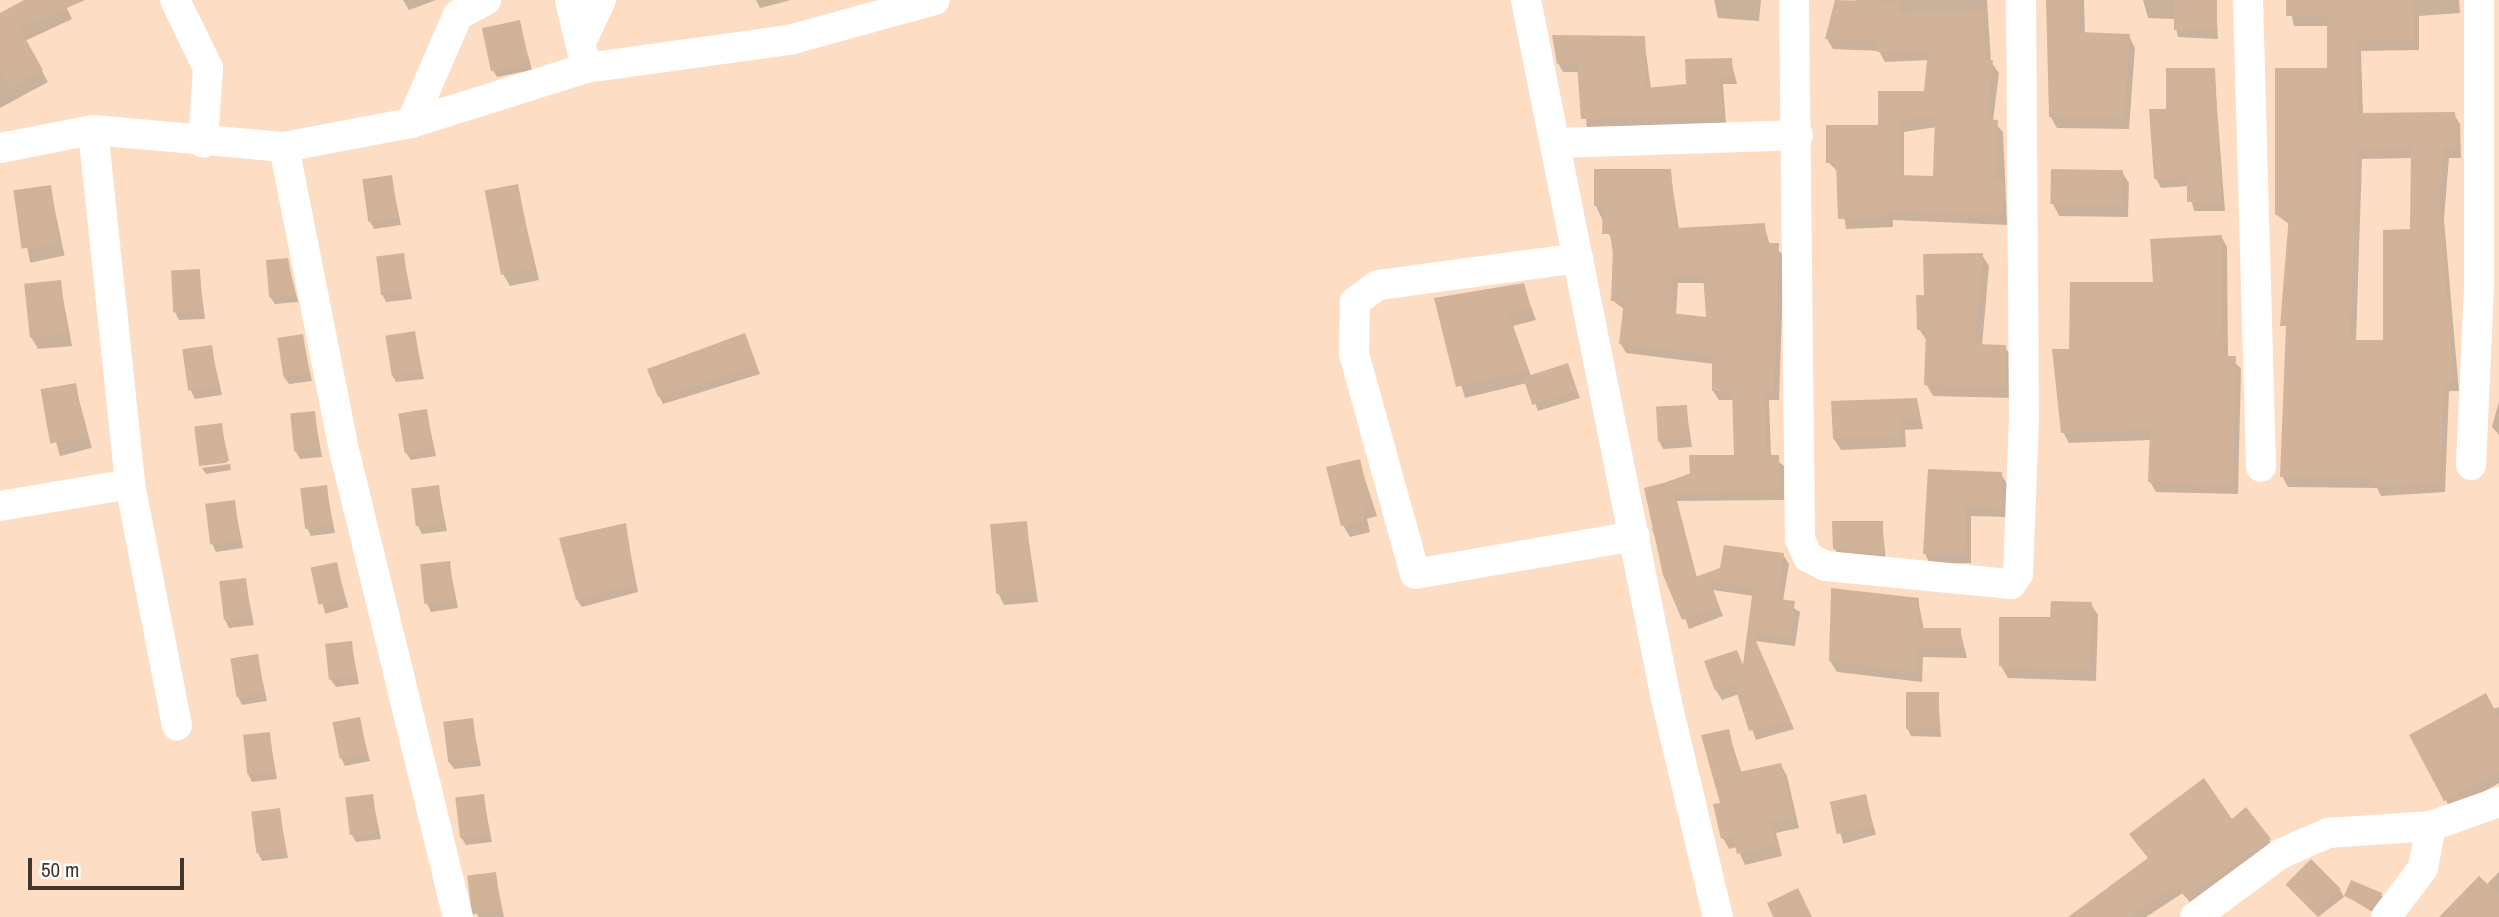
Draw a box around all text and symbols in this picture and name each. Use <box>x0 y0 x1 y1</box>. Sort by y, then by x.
scale bar <box>32 844 187 888</box>
text: 50 m <box>41 855 79 884</box>

